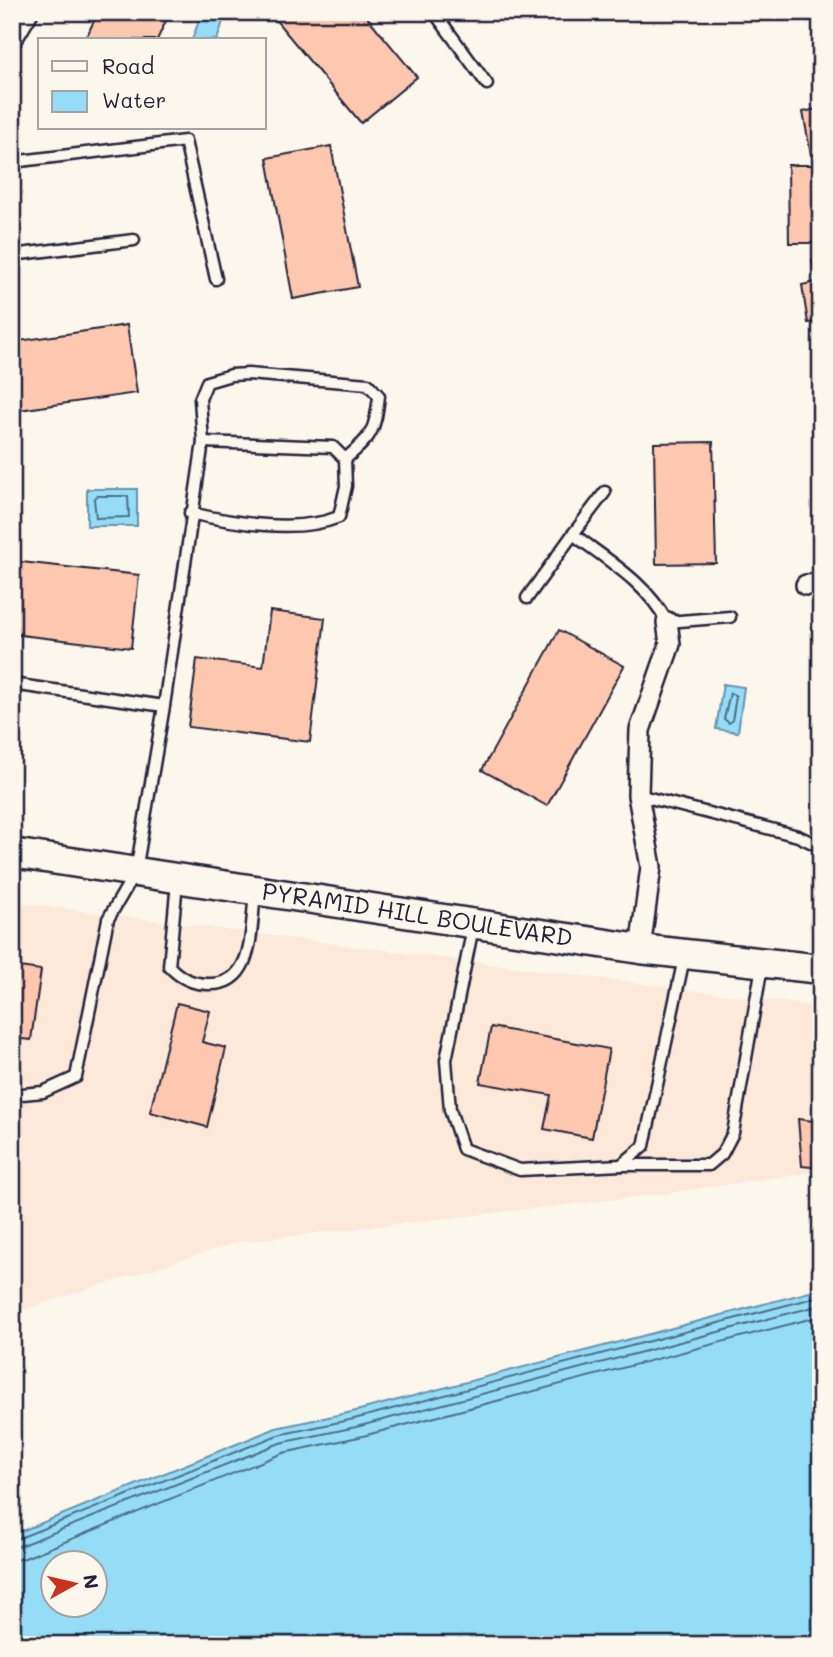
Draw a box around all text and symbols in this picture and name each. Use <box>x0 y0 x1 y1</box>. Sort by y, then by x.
legend <box>38 38 266 130</box>
text: Road <box>102 52 154 79</box>
text: Water <box>102 86 166 113</box>
street label: PYRAMID HILL BOULEVARD <box>260 874 575 952</box>
north arrow <box>38 1548 108 1618</box>
text: N <box>78 1573 105 1590</box>

